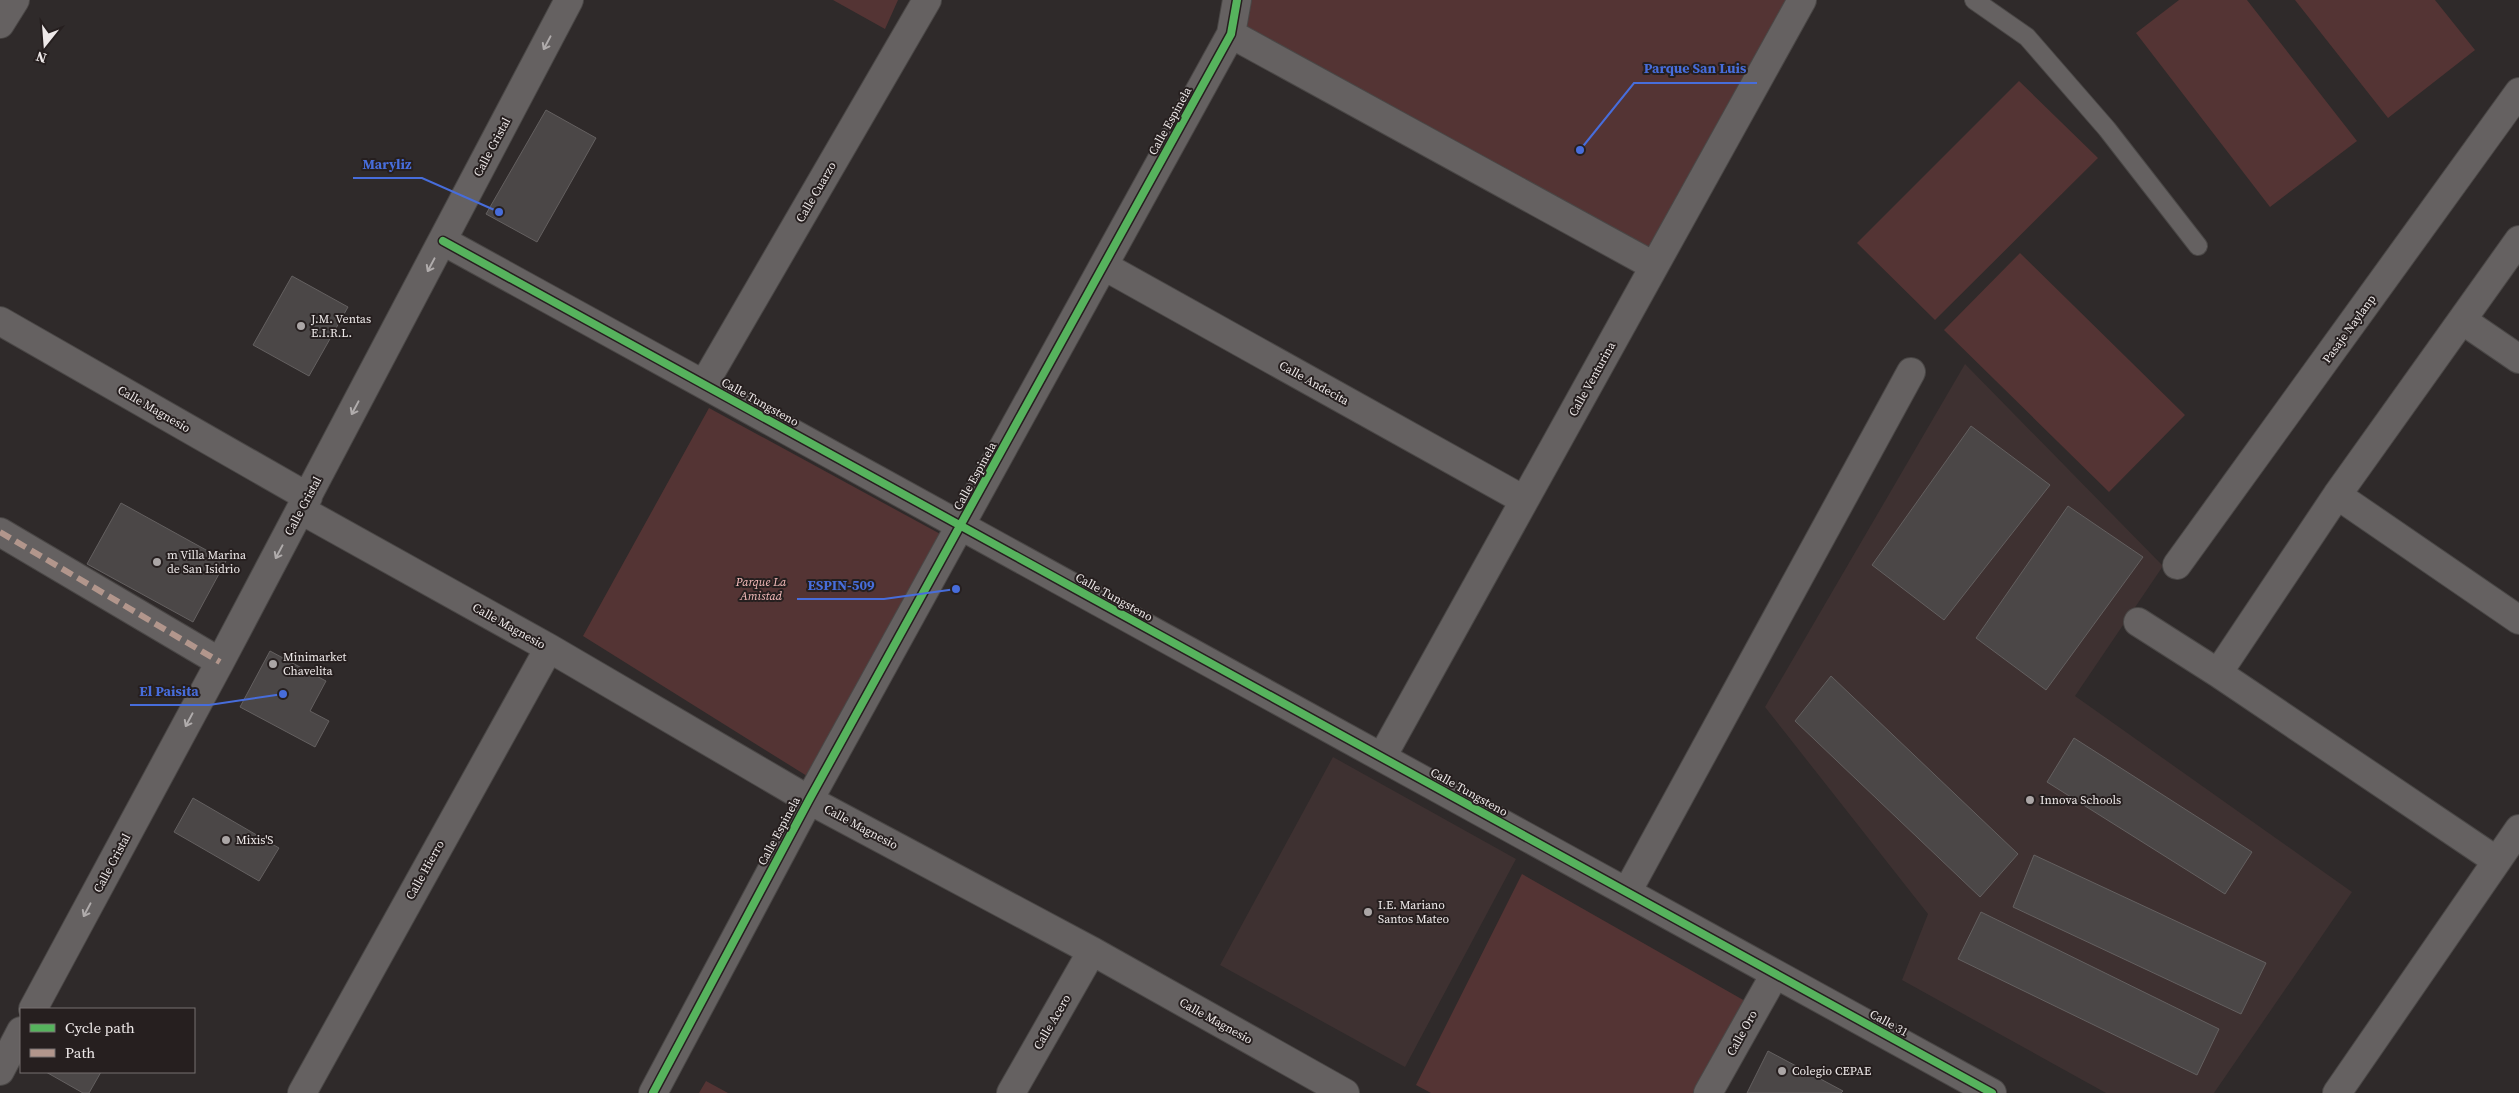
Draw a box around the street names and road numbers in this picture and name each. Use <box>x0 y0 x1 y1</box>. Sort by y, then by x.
street label: Calle Espinela <box>1145 83 1196 158</box>
street label: Calle Cristal <box>470 114 514 179</box>
street label: Calle Cuarzo <box>792 158 840 225</box>
street label: Pasaje Naylanp <box>2319 292 2379 366</box>
street label: Calle Venturina <box>1565 338 1620 419</box>
street label: Calle Andecita <box>1276 357 1352 409</box>
street label: Calle Tungsteno <box>718 374 802 430</box>
street label: Calle Magnesio <box>115 382 194 436</box>
street label: Calle Espinela <box>950 438 1001 513</box>
street label: Calle Cristal <box>281 473 325 538</box>
street label: Calle Tungsteno <box>1072 569 1156 625</box>
street label: Calle Magnesio <box>470 599 549 653</box>
street label: Calle Tungsteno <box>1427 764 1511 820</box>
street label: Calle Espinela <box>754 793 804 868</box>
street label: Calle Magnesio <box>821 801 901 853</box>
street label: Calle Cristal <box>90 830 134 895</box>
street label: Calle Hierro <box>402 837 448 903</box>
street label: Calle Acero <box>1030 991 1074 1052</box>
street label: Calle Magnesio <box>1177 994 1256 1048</box>
street label: Calle 31 <box>1867 1006 1911 1040</box>
street label: Calle Oro <box>1723 1007 1761 1059</box>

